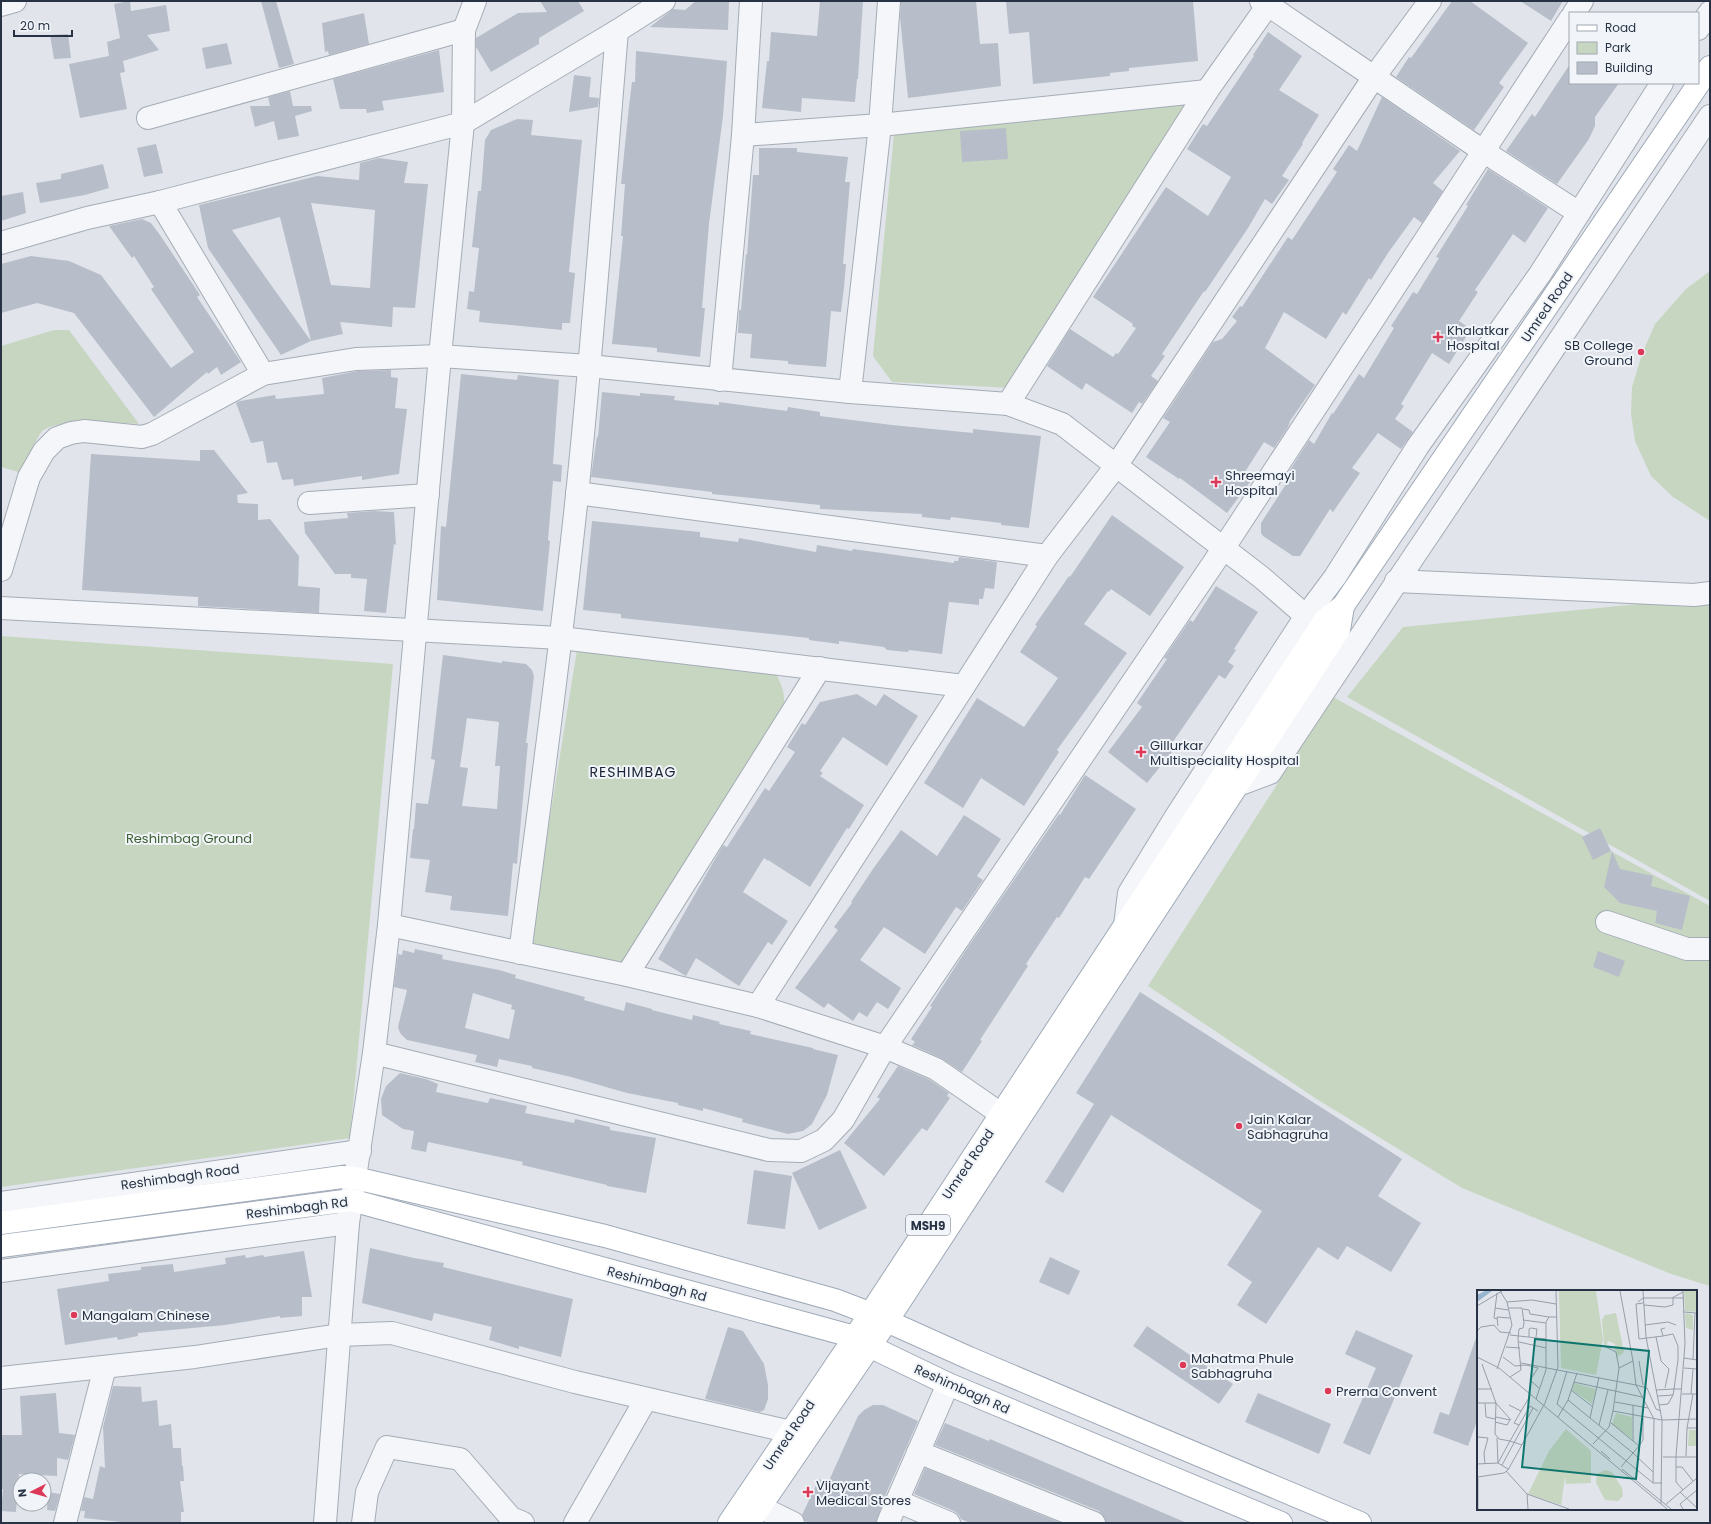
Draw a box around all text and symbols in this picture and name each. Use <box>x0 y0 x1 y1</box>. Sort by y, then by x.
scale bar <box>14 12 72 38</box>
legend <box>1569 12 1699 84</box>
text: 20 m <box>20 17 50 34</box>
text: Road <box>1605 19 1636 36</box>
text: Park <box>1605 39 1632 56</box>
text: Building <box>1605 59 1653 76</box>
street label: Umred Road <box>1516 268 1578 346</box>
place label: Khalatkar Hospital <box>1447 321 1509 355</box>
marker: Khalatkar Hospital <box>1432 331 1444 343</box>
place label: SB College Ground <box>1564 336 1633 370</box>
marker: SB College Ground <box>1636 347 1646 357</box>
place label: Shreemayi Hospital <box>1225 466 1295 500</box>
marker: Shreemayi Hospital <box>1210 476 1222 488</box>
place label: Gillurkar Multispeciality Hospital <box>1150 736 1299 770</box>
marker: Gillurkar Multispeciality Hospital <box>1135 746 1147 758</box>
district label: RESHIMBAG <box>589 762 677 782</box>
park label: Reshimbag Ground <box>126 829 252 848</box>
place label: Jain Kalar Sabhagruha <box>1247 1110 1328 1144</box>
marker: Jain Kalar Sabhagruha <box>1234 1121 1244 1131</box>
street label: Umred Road <box>937 1125 999 1203</box>
street label: Reshimbagh Road <box>119 1159 241 1195</box>
street label: Reshimbagh Rd <box>245 1192 349 1224</box>
road number: MSH9 <box>906 1215 950 1235</box>
street label: Reshimbagh Rd <box>605 1262 709 1306</box>
inset map <box>1477 1290 1697 1510</box>
place label: Mangalam Chinese <box>82 1306 210 1325</box>
marker: Mangalam Chinese <box>69 1310 79 1320</box>
place label: Mahatma Phule Sabhagruha <box>1191 1349 1294 1383</box>
street label: Reshimbagh Rd <box>911 1359 1013 1419</box>
marker: Mahatma Phule Sabhagruha <box>1178 1360 1188 1370</box>
place label: Prerna Convent <box>1336 1382 1437 1401</box>
marker: Prerna Convent <box>1323 1386 1333 1396</box>
street label: Umred Road <box>758 1396 820 1474</box>
north arrow <box>12 1472 52 1512</box>
place label: Vijayant Medical Stores <box>816 1476 911 1510</box>
marker: Vijayant Medical Stores <box>803 1487 813 1497</box>
text: N <box>14 1488 30 1498</box>

